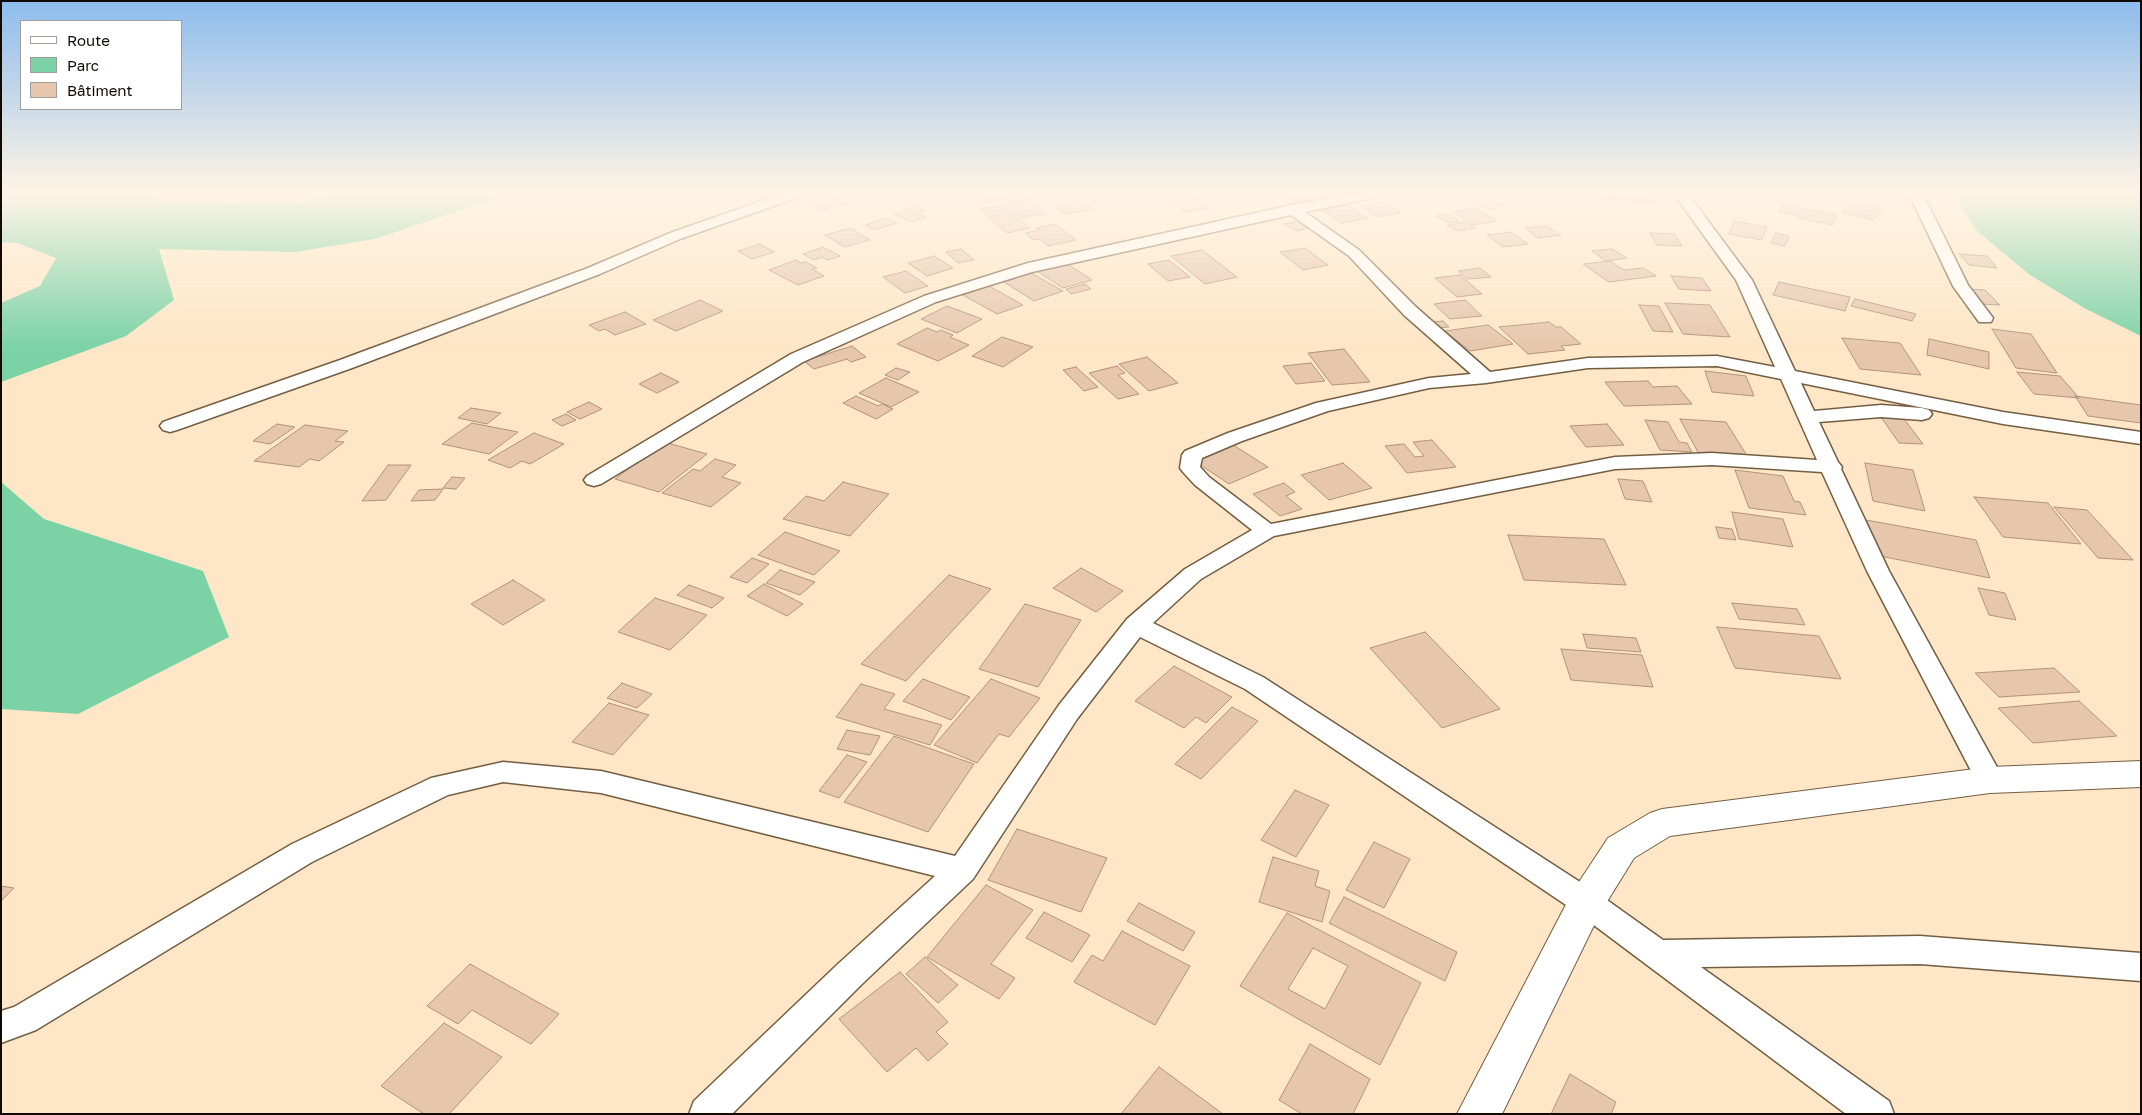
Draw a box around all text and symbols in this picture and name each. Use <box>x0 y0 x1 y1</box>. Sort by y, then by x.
legend <box>20 20 182 110</box>
text: Route <box>67 31 110 49</box>
text: Parc <box>67 56 99 74</box>
text: Bâtiment <box>67 81 132 99</box>

